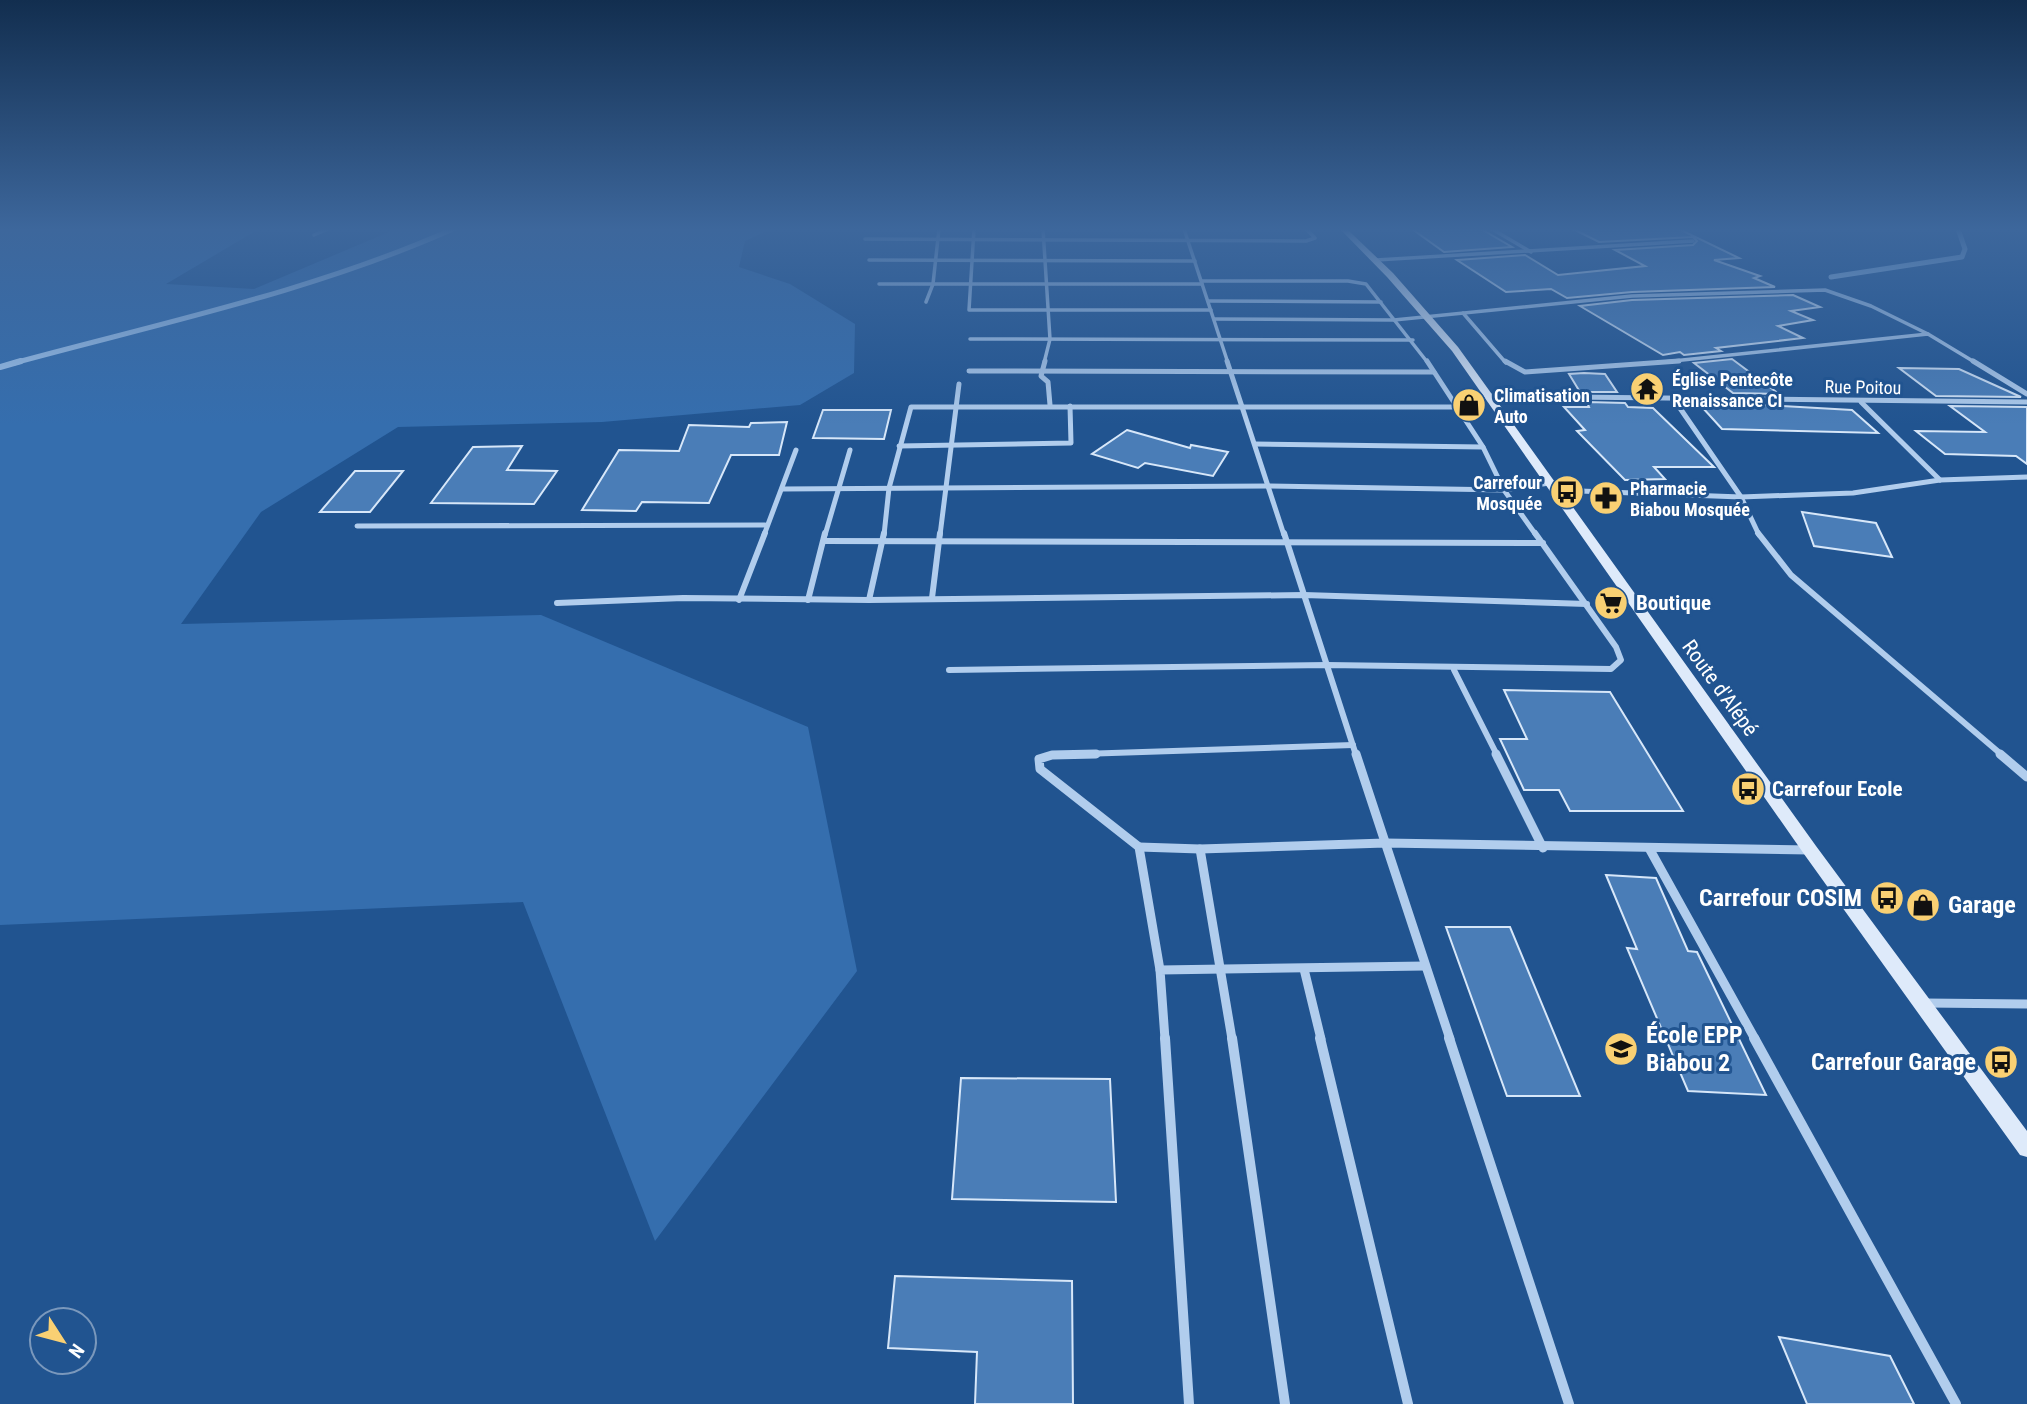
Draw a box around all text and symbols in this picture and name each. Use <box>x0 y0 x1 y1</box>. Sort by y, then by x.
place label: Église Pentecôte Renaissance CI <box>1672 369 1793 411</box>
temple icon: Église Pentecôte Renaissance CI <box>1628 370 1666 408</box>
street label: Rue Poitou <box>1824 376 1902 398</box>
place label: Climatisation Auto <box>1494 385 1590 427</box>
shop icon: Climatisation Auto <box>1450 386 1488 424</box>
place label: Carrefour Mosquée <box>1473 472 1542 514</box>
bus stop icon: Carrefour Mosquée <box>1548 473 1586 511</box>
place label: Pharmacie Biabou Mosquée <box>1630 478 1750 520</box>
pharmacy icon: Pharmacie Biabou Mosquée <box>1587 479 1625 517</box>
supermarket icon: Boutique <box>1592 584 1630 622</box>
place label: Boutique <box>1636 591 1711 615</box>
street label: Route d'Alépé <box>1677 635 1763 741</box>
bus stop icon: Carrefour Ecole <box>1729 770 1767 808</box>
place label: Carrefour Ecole <box>1772 777 1903 801</box>
bus stop icon: Carrefour COSIM <box>1868 879 1906 917</box>
place label: Carrefour COSIM <box>1699 884 1862 912</box>
shop icon: Garage <box>1904 886 1942 924</box>
place label: Garage <box>1948 891 2016 919</box>
place label: École EPP Biabou 2 <box>1646 1021 1743 1077</box>
school or university icon: École EPP Biabou 2 <box>1602 1030 1640 1068</box>
bus stop icon: Carrefour Garage <box>1982 1043 2020 1081</box>
place label: Carrefour Garage <box>1811 1048 1976 1076</box>
north arrow <box>28 1306 98 1376</box>
text: N <box>64 1339 89 1362</box>

